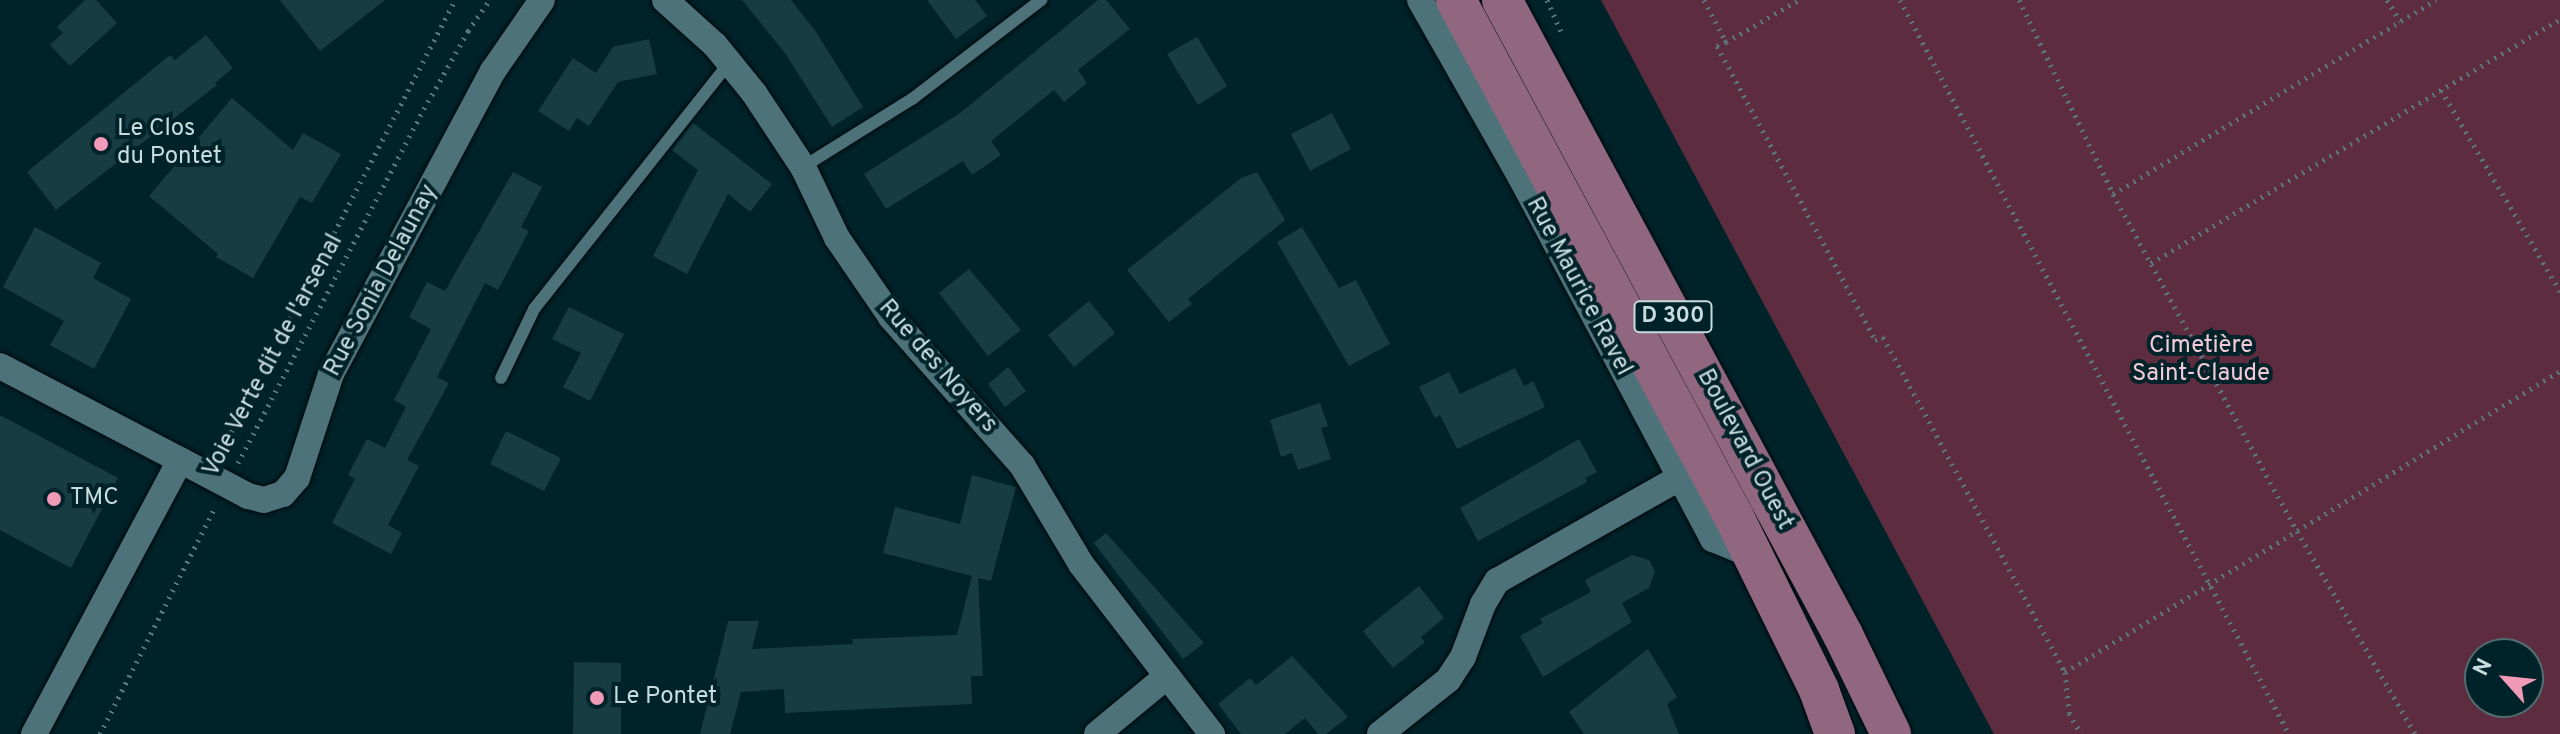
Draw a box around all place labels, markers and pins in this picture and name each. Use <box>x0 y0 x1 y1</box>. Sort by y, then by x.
place label: Le Clos du Pontet <box>117 116 222 172</box>
marker: Le Clos du Pontet <box>92 135 110 153</box>
place label: TMC <box>70 485 119 513</box>
marker: TMC <box>45 490 63 508</box>
place label: Le Pontet <box>613 684 717 712</box>
marker: Le Pontet <box>588 689 606 707</box>

